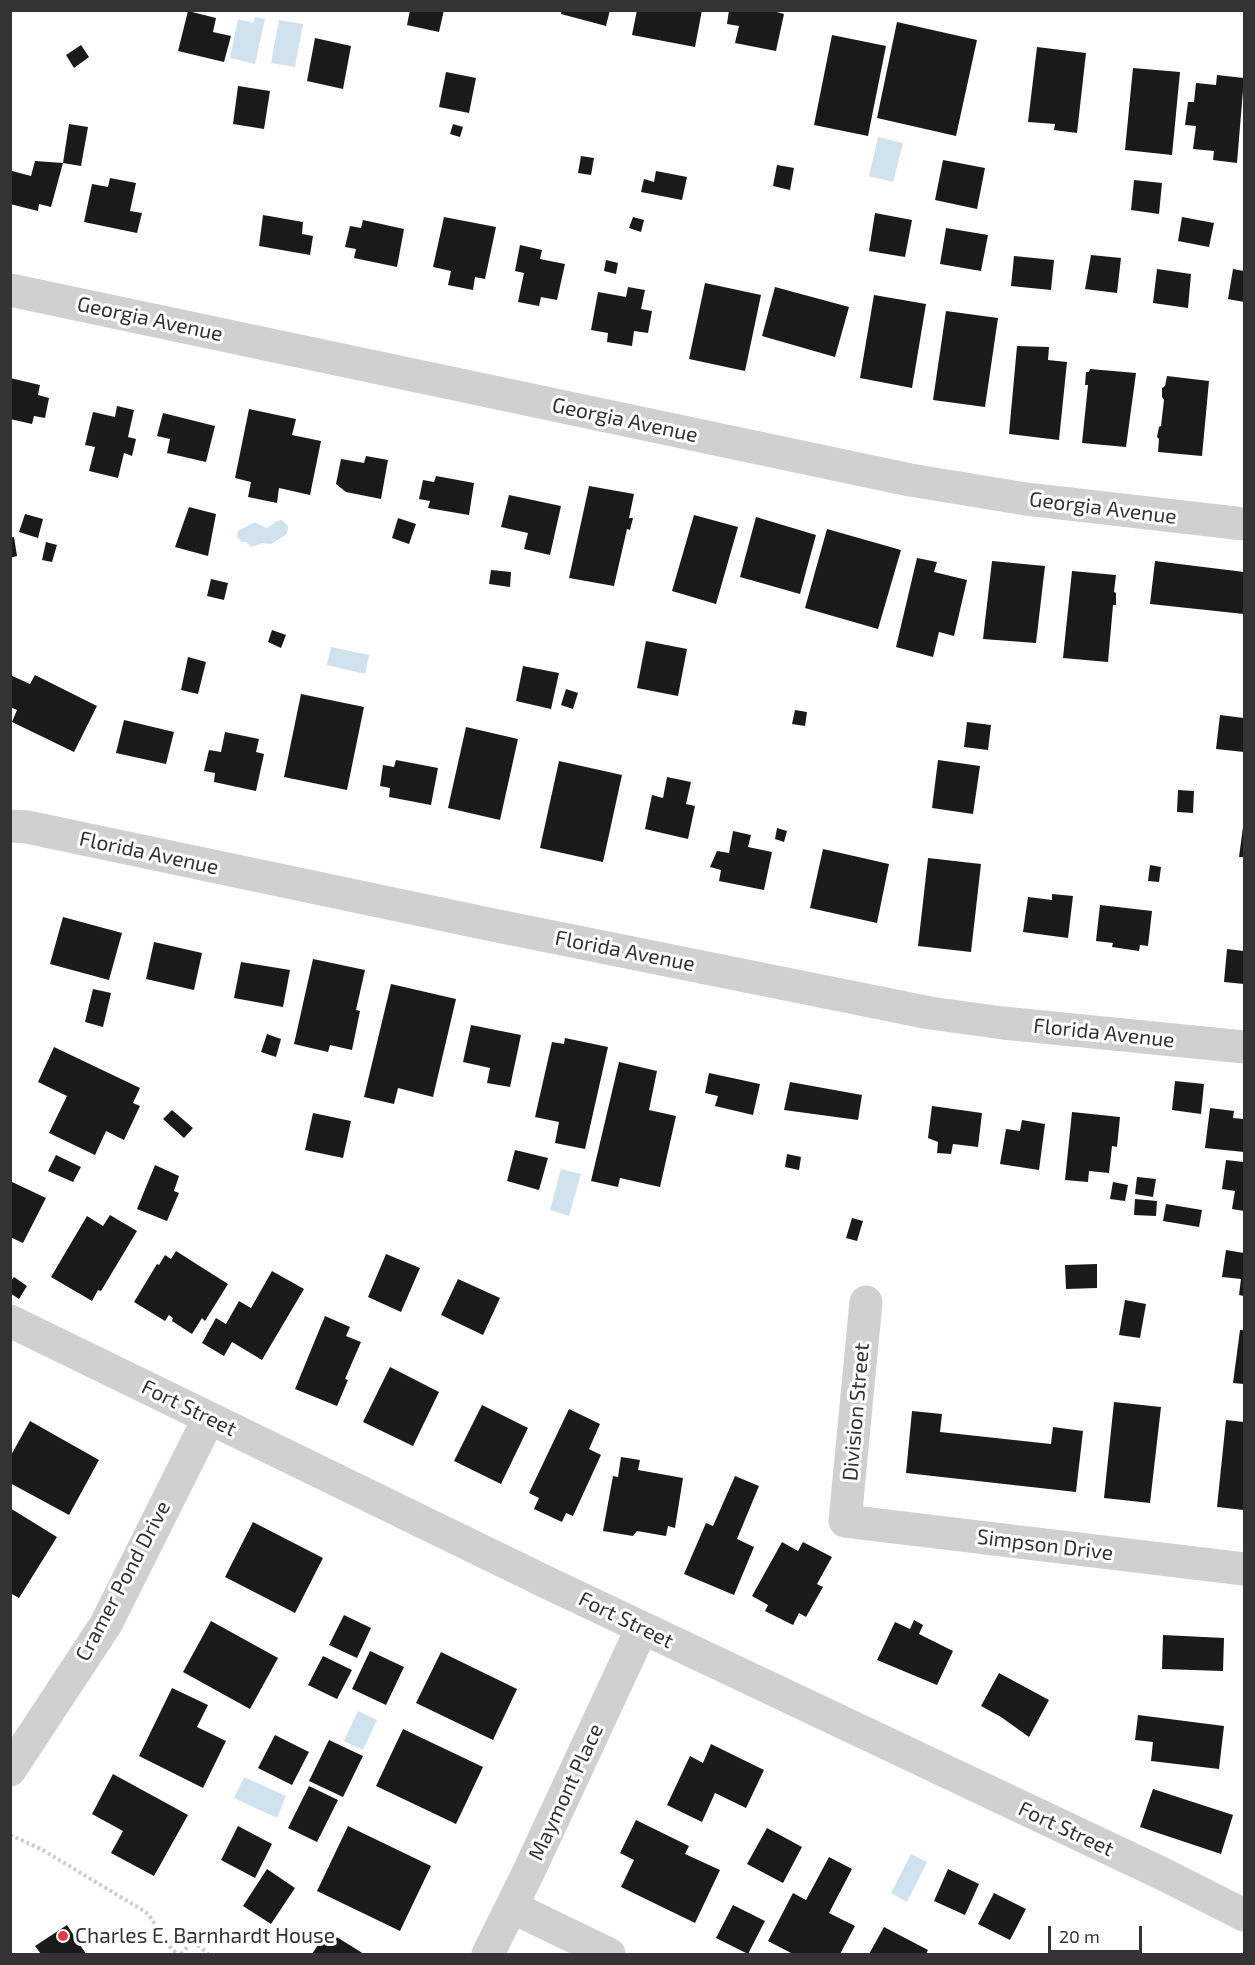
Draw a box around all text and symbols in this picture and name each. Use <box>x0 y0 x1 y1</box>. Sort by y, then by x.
street label: Georgia Avenue <box>75 291 225 347</box>
street label: Georgia Avenue <box>550 392 700 448</box>
street label: Georgia Avenue <box>1028 486 1178 530</box>
street label: Florida Avenue <box>77 826 221 880</box>
street label: Florida Avenue <box>553 925 697 977</box>
street label: Florida Avenue <box>1032 1013 1176 1053</box>
street label: Division Street <box>837 1342 875 1482</box>
street label: Fort Street <box>137 1374 241 1442</box>
street label: Cramer Pond Drive <box>70 1497 176 1665</box>
street label: Simpson Drive <box>976 1524 1114 1566</box>
street label: Fort Street <box>574 1586 678 1654</box>
street label: Maymont Place <box>523 1720 609 1864</box>
street label: Fort Street <box>1014 1796 1118 1862</box>
scale bar <box>1051 1914 1146 1952</box>
place label: Charles E. Barnhardt House <box>75 1923 335 1949</box>
text: 20 m <box>1059 1925 1100 1947</box>
marker: Charles E. Barnhardt House <box>56 1929 70 1943</box>

